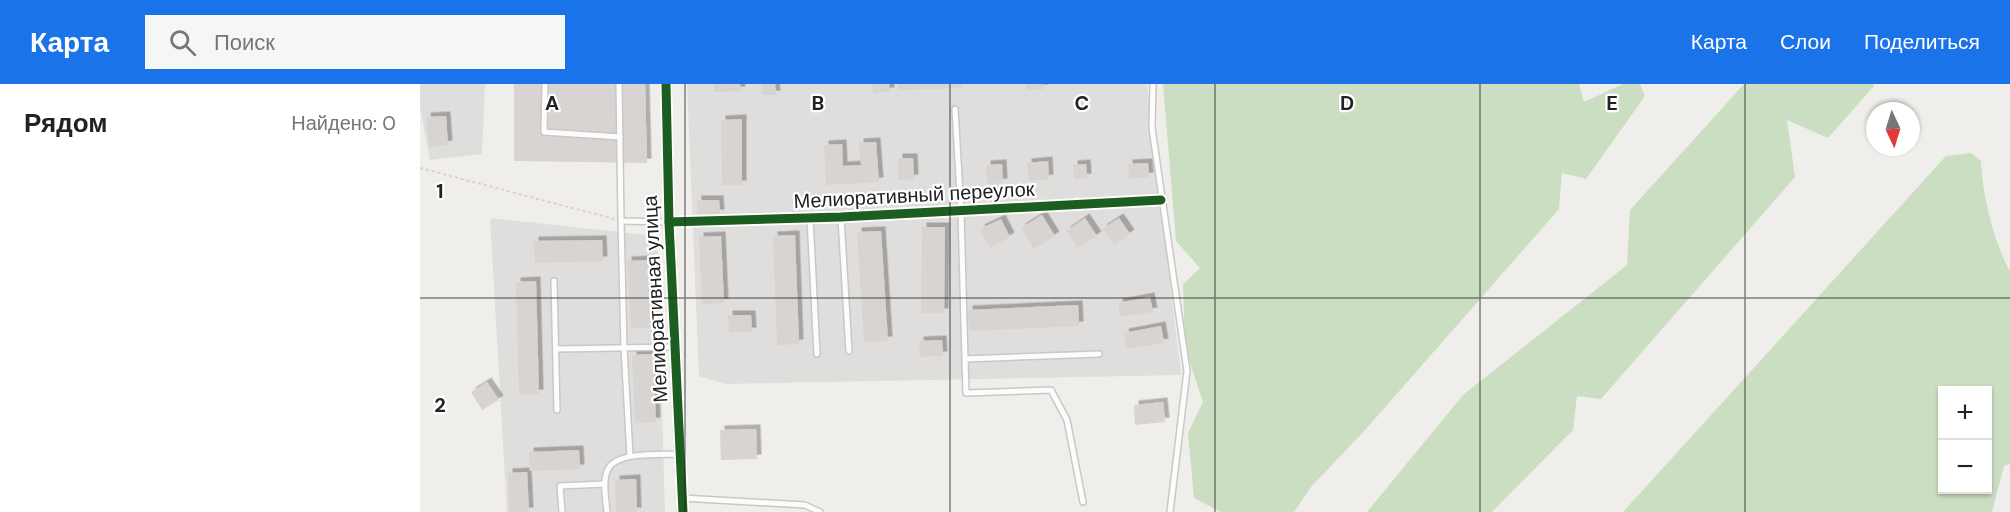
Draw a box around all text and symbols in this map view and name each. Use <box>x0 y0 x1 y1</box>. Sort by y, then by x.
search box <box>145 15 565 69</box>
text: Карта <box>30 24 109 61</box>
icon: search <box>166 26 199 59</box>
text: Поиск <box>214 28 275 57</box>
text: Карта <box>1691 28 1747 56</box>
text: Слои <box>1780 28 1831 56</box>
text: Поделиться <box>1864 28 1980 56</box>
text: A <box>545 90 559 116</box>
text: B <box>812 90 824 116</box>
text: C <box>1075 90 1089 116</box>
text: D <box>1340 90 1354 116</box>
text: E <box>1606 90 1618 116</box>
north arrow <box>1866 102 1920 156</box>
text: Рядом <box>24 106 107 140</box>
text: Найдено: 0 <box>291 110 396 136</box>
street label: Мелиоративный переулок <box>793 176 1035 214</box>
text: 1 <box>436 178 444 204</box>
street label: Мелиоративная улица <box>637 194 673 403</box>
map controls <box>1938 386 1992 494</box>
button: + <box>1938 386 1992 440</box>
text: 2 <box>434 392 446 418</box>
button: − <box>1938 440 1992 494</box>

